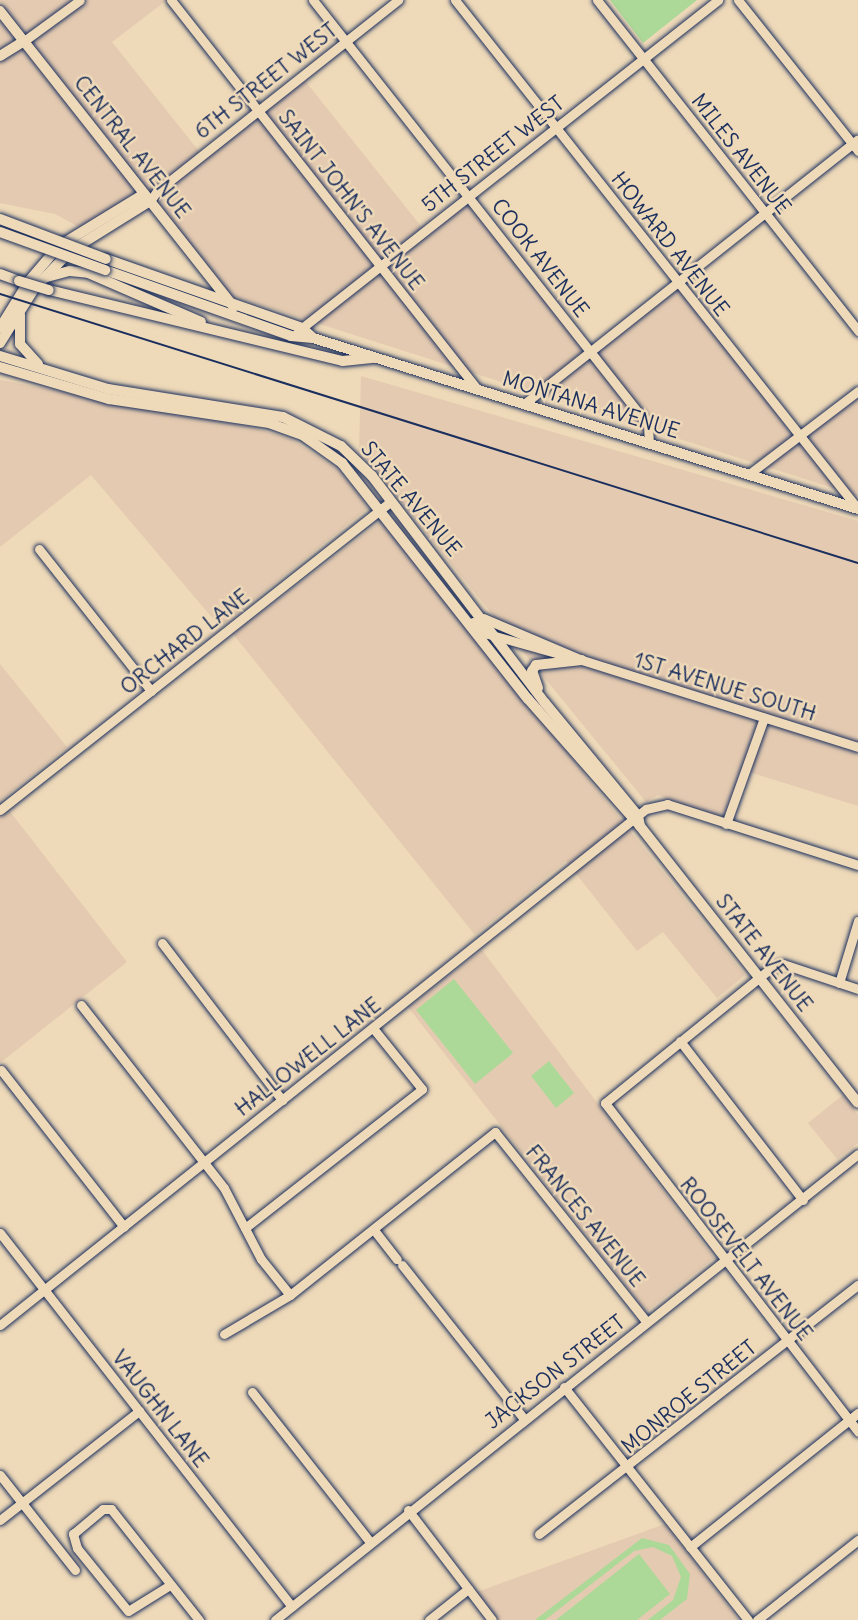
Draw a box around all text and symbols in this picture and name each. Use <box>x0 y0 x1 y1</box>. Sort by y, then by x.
street label: 6TH STREET WEST <box>190 18 342 144</box>
street label: CENTRAL AVENUE <box>68 71 196 223</box>
street label: MILES AVENUE <box>686 89 796 219</box>
street label: 5TH STREET WEST <box>417 91 569 217</box>
street label: SAINT JOHN'S AVENUE <box>273 105 429 295</box>
street label: HOWARD AVENUE <box>606 167 734 321</box>
street label: COOK AVENUE <box>486 194 594 322</box>
street label: MONTANA AVENUE <box>499 366 683 444</box>
street label: STATE AVENUE <box>356 436 466 562</box>
street label: ORCHARD LANE <box>116 584 254 700</box>
street label: 1ST AVENUE SOUTH <box>631 647 819 727</box>
street label: STATE AVENUE <box>710 889 818 1017</box>
street label: HALLOWELL LANE <box>230 992 386 1122</box>
street label: FRANCES AVENUE <box>520 1140 650 1292</box>
street label: ROOSEVELT AVENUE <box>674 1172 818 1346</box>
street label: JACKSON STREET <box>480 1310 630 1434</box>
street label: MONROE STREET <box>616 1335 762 1459</box>
street label: VAUGHN LANE <box>106 1345 214 1473</box>

